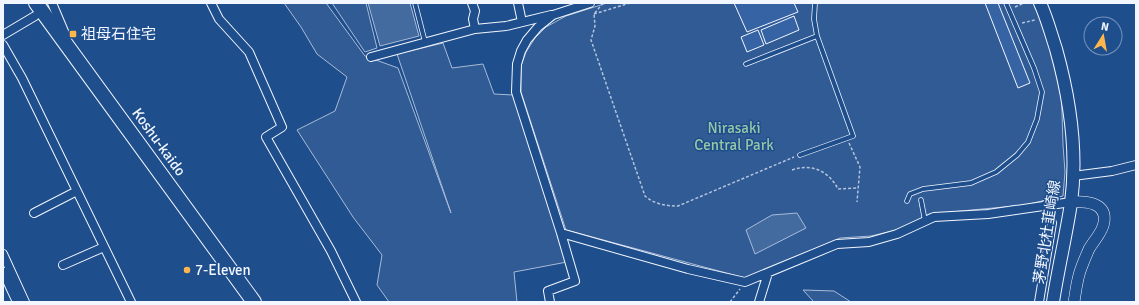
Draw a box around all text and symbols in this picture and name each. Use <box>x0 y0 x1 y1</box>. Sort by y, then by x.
north arrow <box>1083 16 1123 56</box>
text: N <box>1100 20 1110 34</box>
place label: 祖母石住宅 <box>81 25 156 43</box>
marker: 祖母石住宅 <box>68 29 78 39</box>
street label: Koshu-kaido <box>128 104 190 180</box>
park label: Nirasaki Central Park <box>694 119 774 154</box>
street label: 茅野北杜韮崎線 <box>1030 179 1064 285</box>
place label: 7-Eleven <box>195 261 251 279</box>
marker: 7-Eleven <box>182 265 192 275</box>

